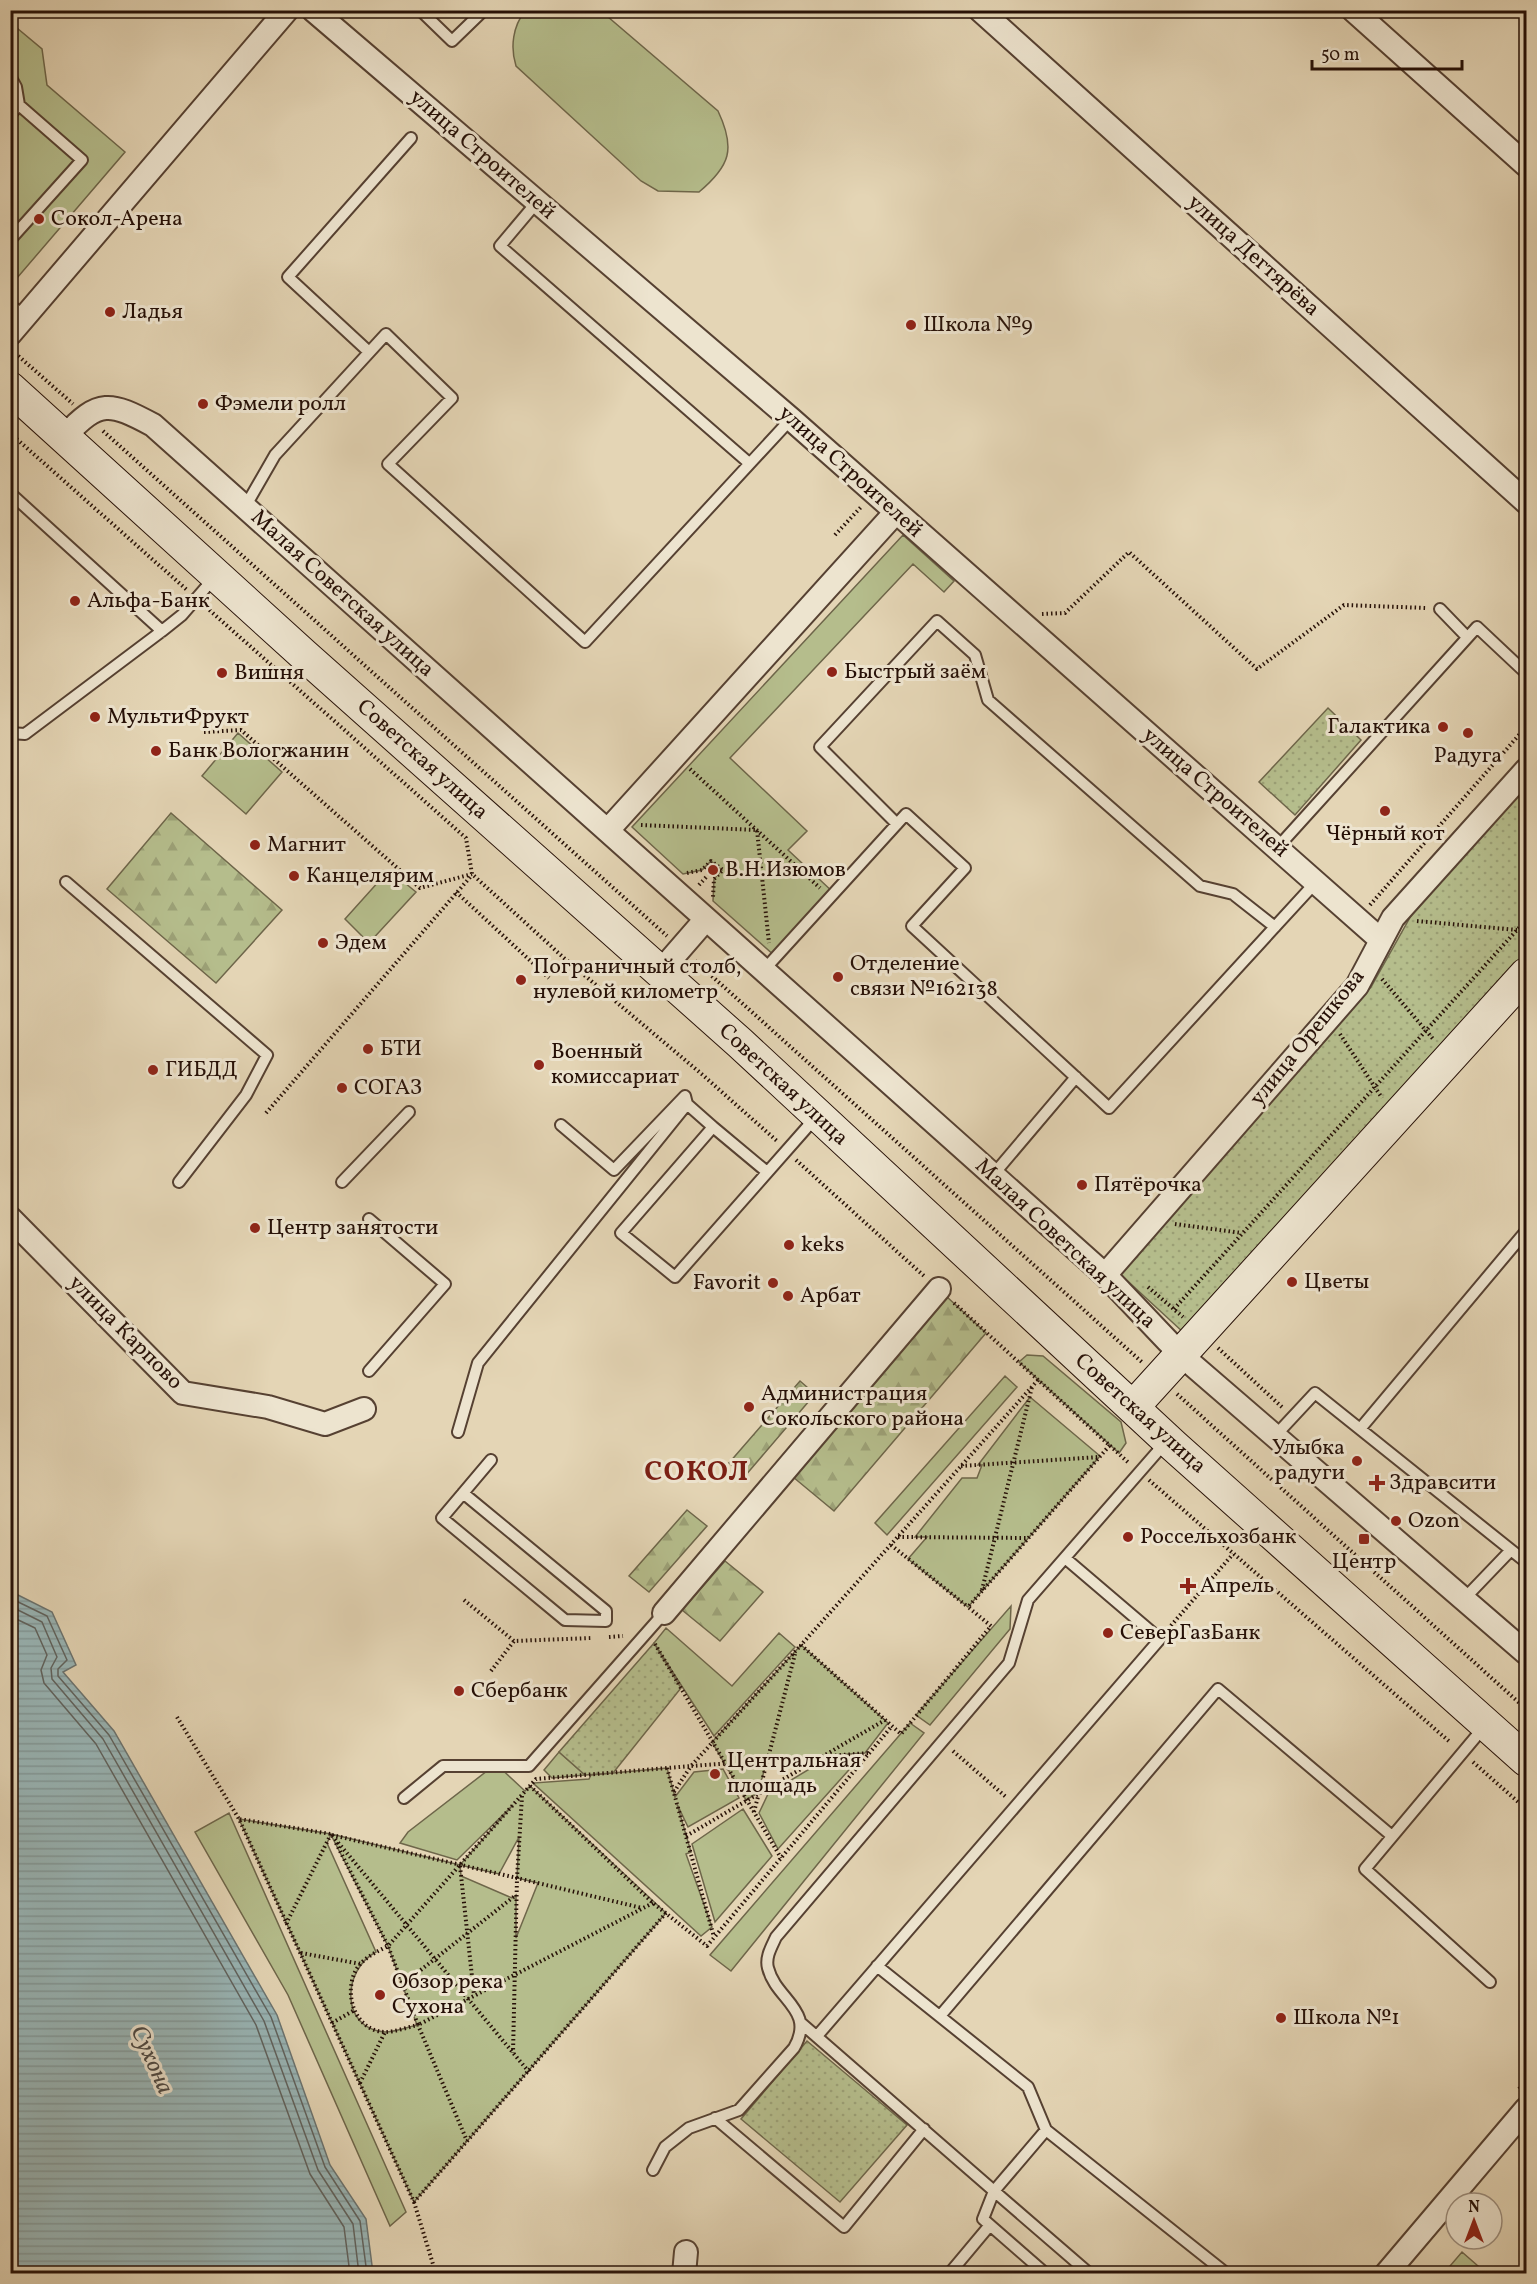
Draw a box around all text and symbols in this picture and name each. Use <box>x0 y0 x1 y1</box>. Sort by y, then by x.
scale bar <box>1312 33 1462 71</box>
text: 50 m <box>1321 43 1360 68</box>
street label: улица Строителей <box>402 83 562 227</box>
street label: улица Дегтярёва <box>1180 188 1326 324</box>
place label: Сокол-Арена <box>51 204 183 235</box>
marker: Сокол-Арена <box>32 212 46 226</box>
place label: Ладья <box>122 297 183 328</box>
marker: Ладья <box>103 305 117 319</box>
place label: Школа №9 <box>923 310 1033 341</box>
marker: Школа №9 <box>904 318 918 332</box>
place label: Фэмели ролл <box>215 389 346 420</box>
marker: Фэмели ролл <box>196 397 210 411</box>
street label: улица Строителей <box>771 399 929 545</box>
street label: Малая Советская улица <box>243 503 441 685</box>
place label: Альфа-Банк <box>87 586 210 617</box>
marker: Альфа-Банк <box>68 594 82 608</box>
place label: Быстрый заём <box>844 657 986 688</box>
place label: Вишня <box>234 658 304 689</box>
marker: Быстрый заём <box>825 665 839 679</box>
marker: Вишня <box>215 666 229 680</box>
street label: Советская улица <box>349 692 495 828</box>
place label: МультиФрукт <box>107 702 249 733</box>
marker: МультиФрукт <box>88 710 102 724</box>
place label: Галактика <box>1327 712 1431 743</box>
marker: Галактика <box>1436 720 1450 734</box>
street label: улица Строителей <box>1135 721 1295 865</box>
marker: Радуга <box>1461 726 1475 740</box>
place label: Банк Вологжанин <box>168 736 349 767</box>
place label: Радуга <box>1434 741 1502 772</box>
marker: Банк Вологжанин <box>149 744 163 758</box>
marker: Чёрный кот <box>1378 804 1392 818</box>
place label: Чёрный кот <box>1325 819 1445 850</box>
place label: Магнит <box>267 830 346 861</box>
marker: Магнит <box>248 838 262 852</box>
place label: В.Н.Изюмов <box>725 855 846 886</box>
place label: Канцелярим <box>306 861 434 892</box>
marker: В.Н.Изюмов <box>706 863 720 877</box>
marker: Канцелярим <box>287 869 301 883</box>
place label: Эдем <box>335 928 386 959</box>
marker: Эдем <box>316 936 330 950</box>
place label: Отделение связи №162138 <box>850 949 998 1005</box>
place label: Пограничный столб, нулевой километр <box>533 952 741 1008</box>
street label: улица Орешкова <box>1243 963 1373 1113</box>
marker: Отделение связи №162138 <box>831 970 845 984</box>
marker: Пограничный столб, нулевой километр <box>514 973 528 987</box>
street label: Советская улица <box>711 1017 855 1153</box>
place label: БТИ <box>380 1034 422 1065</box>
place label: Военный комиссариат <box>551 1037 679 1093</box>
marker: БТИ <box>361 1042 375 1056</box>
place label: ГИБДД <box>165 1055 238 1086</box>
marker: Военный комиссариат <box>532 1058 546 1072</box>
marker: ГИБДД <box>146 1063 160 1077</box>
place label: СОГАЗ <box>354 1073 422 1104</box>
marker: СОГАЗ <box>335 1081 349 1095</box>
street label: Малая Советская улица <box>967 1152 1163 1336</box>
place label: Пятёрочка <box>1094 1170 1202 1201</box>
marker: Пятёрочка <box>1075 1178 1089 1192</box>
place label: Центр занятости <box>267 1213 438 1244</box>
marker: Центр занятости <box>248 1221 262 1235</box>
place label: keks <box>801 1230 845 1261</box>
marker: keks <box>782 1238 796 1252</box>
place label: Цветы <box>1304 1267 1369 1298</box>
place label: Favorit <box>693 1268 761 1299</box>
street label: улица Карпово <box>61 1269 189 1397</box>
marker: Цветы <box>1285 1275 1299 1289</box>
marker: Favorit <box>766 1276 780 1290</box>
place label: Арбат <box>800 1281 861 1312</box>
marker: Арбат <box>781 1289 795 1303</box>
street label: Советская улица <box>1067 1346 1213 1482</box>
place label: Администрация Сокольского района <box>761 1379 964 1435</box>
marker: Администрация Сокольского района <box>742 1400 756 1414</box>
place label: Улыбка радуги <box>1272 1433 1345 1489</box>
district label: СОКОЛ <box>644 1453 750 1492</box>
marker: Улыбка радуги <box>1350 1454 1364 1468</box>
place label: Здравсити <box>1389 1468 1496 1499</box>
marker: Здравсити <box>1370 1476 1384 1490</box>
place label: Ozon <box>1408 1506 1460 1537</box>
marker: Ozon <box>1389 1514 1403 1528</box>
place label: Россельхозбанк <box>1140 1522 1297 1553</box>
marker: Россельхозбанк <box>1121 1530 1135 1544</box>
marker: Центр <box>1357 1532 1371 1546</box>
place label: Центр <box>1332 1547 1396 1578</box>
place label: Апрель <box>1200 1571 1274 1602</box>
marker: Апрель <box>1181 1579 1195 1593</box>
place label: СеверГазБанк <box>1120 1618 1260 1649</box>
marker: СеверГазБанк <box>1101 1626 1115 1640</box>
place label: Сбербанк <box>471 1676 568 1707</box>
marker: Сбербанк <box>452 1684 466 1698</box>
place label: Центральная площадь <box>727 1746 861 1802</box>
marker: Центральная площадь <box>708 1767 722 1781</box>
place label: Обзор река Сухона <box>392 1967 504 2023</box>
marker: Обзор река Сухона <box>373 1988 387 2002</box>
place label: Школа №1 <box>1293 2003 1400 2034</box>
marker: Школа №1 <box>1274 2011 1288 2025</box>
water label: Сухона <box>121 2020 181 2100</box>
north arrow <box>1444 2191 1504 2251</box>
text: N <box>1468 2197 1480 2219</box>

